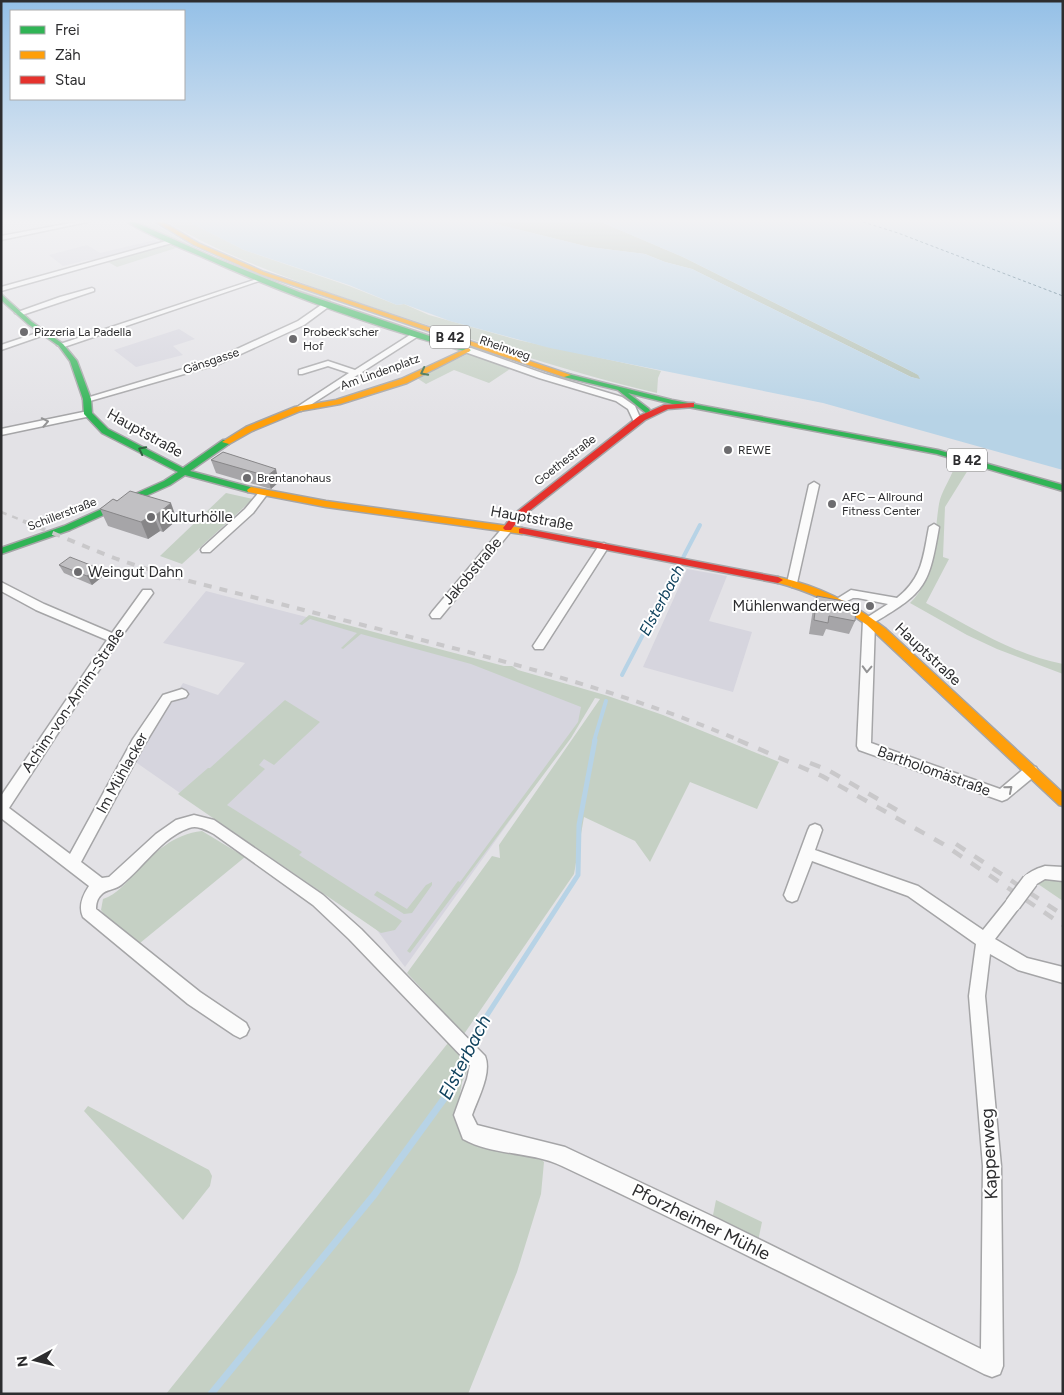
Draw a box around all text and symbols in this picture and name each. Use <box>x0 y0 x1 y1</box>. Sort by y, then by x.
legend <box>10 10 185 100</box>
text: Frei <box>55 21 80 39</box>
text: Zäh <box>55 46 81 64</box>
text: Stau <box>55 71 86 89</box>
place label: Pizzeria La Padella <box>34 325 131 339</box>
place label: Probeck'scher Hof <box>303 325 379 353</box>
marker: Pizzeria La Padella <box>18 326 30 338</box>
road number: B 42 <box>430 326 470 348</box>
marker: Probeck'scher Hof <box>287 333 299 345</box>
street label: Rheinweg <box>478 333 532 363</box>
street label: Gänsgasse <box>181 345 241 377</box>
street label: Am Lindenplatz <box>338 351 422 393</box>
one-way arrow <box>420 366 429 376</box>
street label: Hauptstraße <box>104 405 186 461</box>
one-way arrow <box>40 418 49 428</box>
street label: Goethestraße <box>532 431 599 488</box>
place label: REWE <box>738 443 771 457</box>
marker: REWE <box>722 444 734 456</box>
one-way arrow <box>138 446 147 456</box>
road number: B 42 <box>947 448 987 472</box>
place label: Brentanohaus <box>257 471 331 485</box>
marker: Brentanohaus <box>241 472 253 484</box>
place label: AFC – Allround Fitness Center <box>842 490 923 518</box>
street label: Schillerstraße <box>25 494 99 534</box>
marker: AFC – Allround Fitness Center <box>826 498 838 510</box>
street label: Hauptstraße <box>489 502 575 534</box>
place label: Kulturhölle <box>161 508 233 526</box>
marker: Kulturhölle <box>145 511 157 523</box>
street label: Jakobstraße <box>439 534 505 608</box>
water label: Elsterbach <box>635 562 688 639</box>
place label: Weingut Dahn <box>88 563 183 581</box>
marker: Weingut Dahn <box>72 566 84 578</box>
place label: Mühlenwanderweg <box>733 597 860 615</box>
marker: Mühlenwanderweg <box>864 600 876 612</box>
street label: Hauptstraße <box>891 619 965 689</box>
street label: Achim-von-Arnim-Straße <box>18 624 128 776</box>
one-way arrow <box>862 666 872 673</box>
street label: Im Mühlacker <box>92 730 152 816</box>
street label: Bartholomästraße <box>875 742 993 800</box>
one-way arrow <box>1004 786 1013 795</box>
water label: Elsterbach <box>433 1011 496 1103</box>
street label: Kapperweg <box>976 1108 1002 1200</box>
street label: Pforzheimer Mühle <box>628 1179 774 1265</box>
north arrow <box>10 1335 60 1385</box>
text: N <box>13 1355 32 1368</box>

